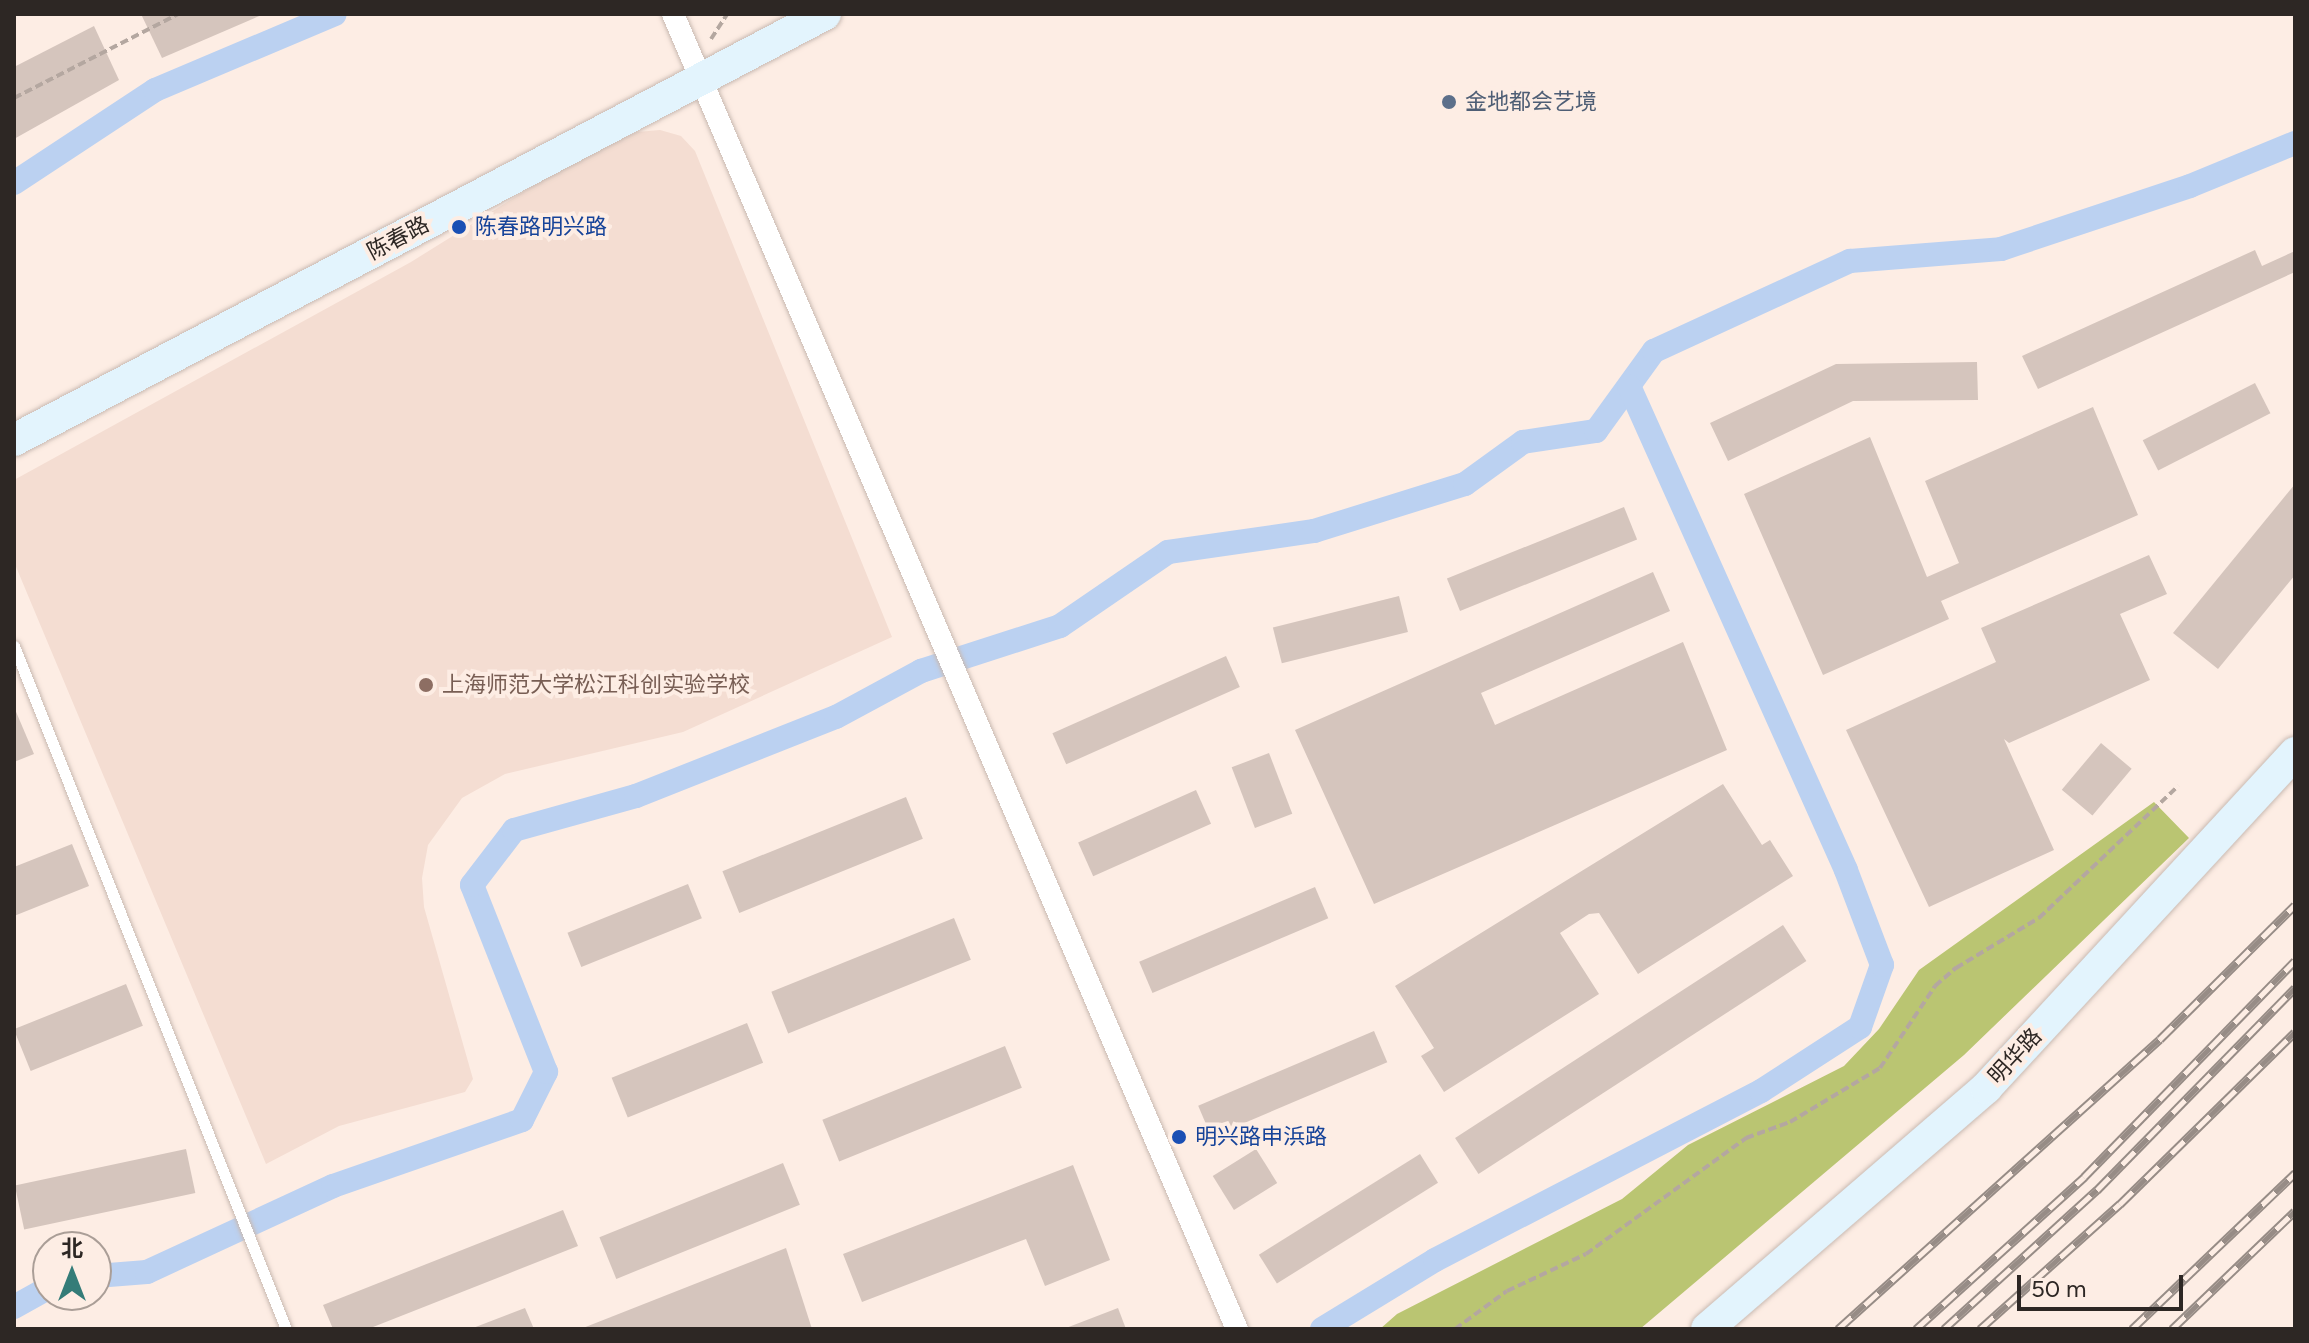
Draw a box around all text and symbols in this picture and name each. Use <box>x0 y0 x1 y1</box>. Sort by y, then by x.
place label: 金地都会艺境 <box>1465 89 1597 115</box>
marker: 金地都会艺境 <box>1440 93 1458 111</box>
street label: 陈春路 <box>363 211 433 265</box>
place label: 陈春路明兴路 <box>475 214 607 240</box>
marker: 陈春路明兴路 <box>450 218 468 236</box>
place label: 上海师范大学松江科创实验学校 <box>442 672 750 698</box>
marker: 上海师范大学松江科创实验学校 <box>417 676 435 694</box>
street label: 明华路 <box>1983 1023 2047 1089</box>
place label: 明兴路申浜路 <box>1195 1124 1327 1150</box>
marker: 明兴路申浜路 <box>1170 1128 1188 1146</box>
north arrow <box>32 1231 112 1311</box>
text: 北 <box>61 1235 83 1262</box>
scale bar <box>2021 1259 2187 1309</box>
text: 50 m <box>2031 1274 2087 1303</box>

